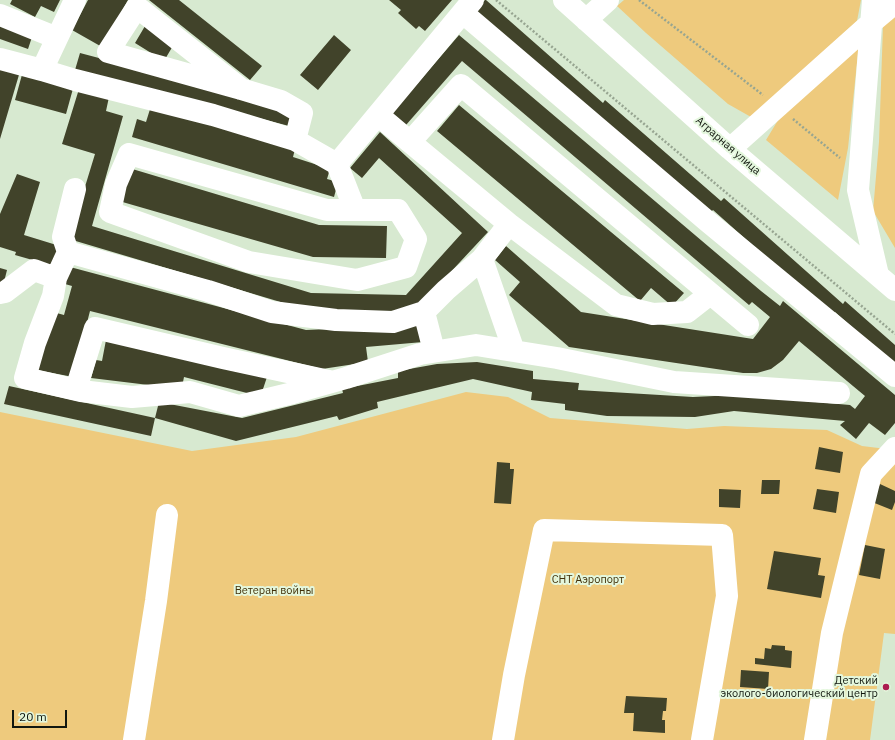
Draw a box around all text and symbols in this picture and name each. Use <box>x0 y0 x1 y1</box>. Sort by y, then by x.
street label: Аграрная улица <box>693 114 763 178</box>
park label: СНТ Аэропорт <box>552 573 624 587</box>
park label: Ветеран войны <box>235 584 313 598</box>
place label: Детский эколого-биологический центр <box>721 674 878 700</box>
marker: Детский эколого-биологический центр <box>881 682 891 692</box>
scale bar <box>14 702 69 728</box>
text: 20 m <box>19 709 47 724</box>

